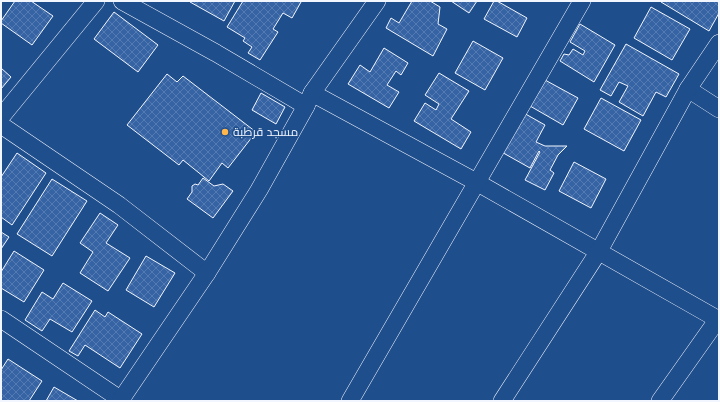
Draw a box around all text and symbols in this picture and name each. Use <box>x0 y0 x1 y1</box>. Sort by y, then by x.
place label: مسجد قرطبة <box>233 123 298 140</box>
marker: مسجد قرطبة <box>220 127 230 137</box>

